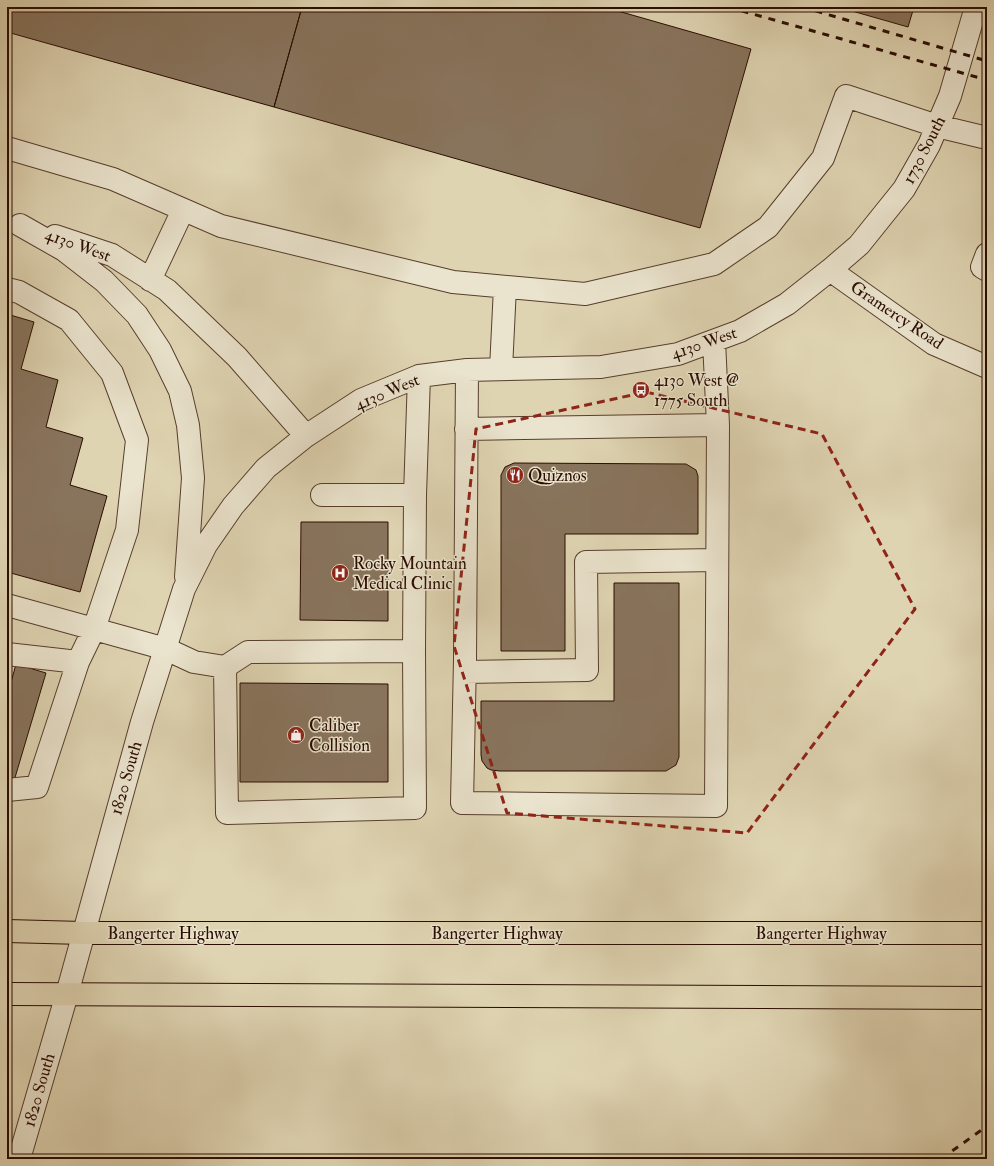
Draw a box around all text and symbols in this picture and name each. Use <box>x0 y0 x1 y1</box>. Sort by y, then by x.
street label: 1730 South <box>898 112 950 188</box>
street label: 4130 West <box>42 223 114 267</box>
street label: Gramercy Road <box>846 276 948 355</box>
street label: 4130 West <box>668 322 740 364</box>
street label: 4130 West <box>351 369 423 415</box>
place label: 4130 West @ 1775 South <box>654 370 739 411</box>
bus stop icon: 4130 West @ 1775 South <box>631 380 651 400</box>
restaurant icon: Quiznos <box>505 465 525 485</box>
place label: Quiznos <box>528 465 587 486</box>
place label: Rocky Mountain Medical Clinic <box>353 553 467 594</box>
hospital icon: Rocky Mountain Medical Clinic <box>330 563 350 583</box>
place label: Caliber Collision <box>309 715 370 756</box>
shop icon: Caliber Collision <box>286 725 306 745</box>
street label: 1820 South <box>105 739 147 817</box>
street label: Bangerter Highway <box>107 923 239 945</box>
street label: Bangerter Highway <box>431 923 563 945</box>
street label: Bangerter Highway <box>755 923 887 945</box>
street label: 1820 South <box>18 1051 60 1129</box>

